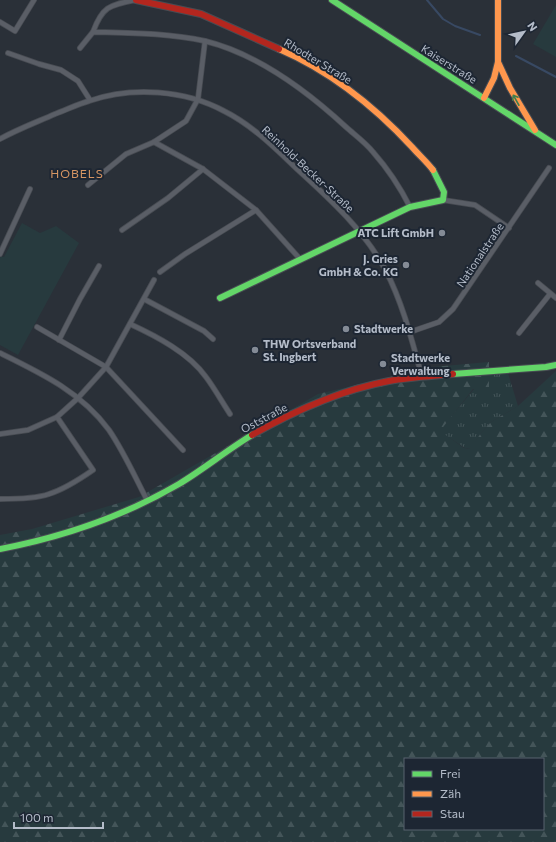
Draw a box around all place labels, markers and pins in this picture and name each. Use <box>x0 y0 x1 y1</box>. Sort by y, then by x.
place label: ATC Lift GmbH <box>357 226 434 239</box>
marker: ATC Lift GmbH <box>437 228 447 238</box>
place label: J. Gries GmbH & Co. KG <box>319 252 398 278</box>
marker: J. Gries GmbH & Co. KG <box>401 260 411 270</box>
place label: Stadtwerke <box>354 322 413 335</box>
marker: Stadtwerke <box>341 324 351 334</box>
place label: THW Ortsverband St. Ingbert <box>263 337 356 363</box>
marker: THW Ortsverband St. Ingbert <box>250 345 260 355</box>
place label: Stadtwerke Verwaltung <box>391 351 450 377</box>
marker: Stadtwerke Verwaltung <box>378 359 388 369</box>

